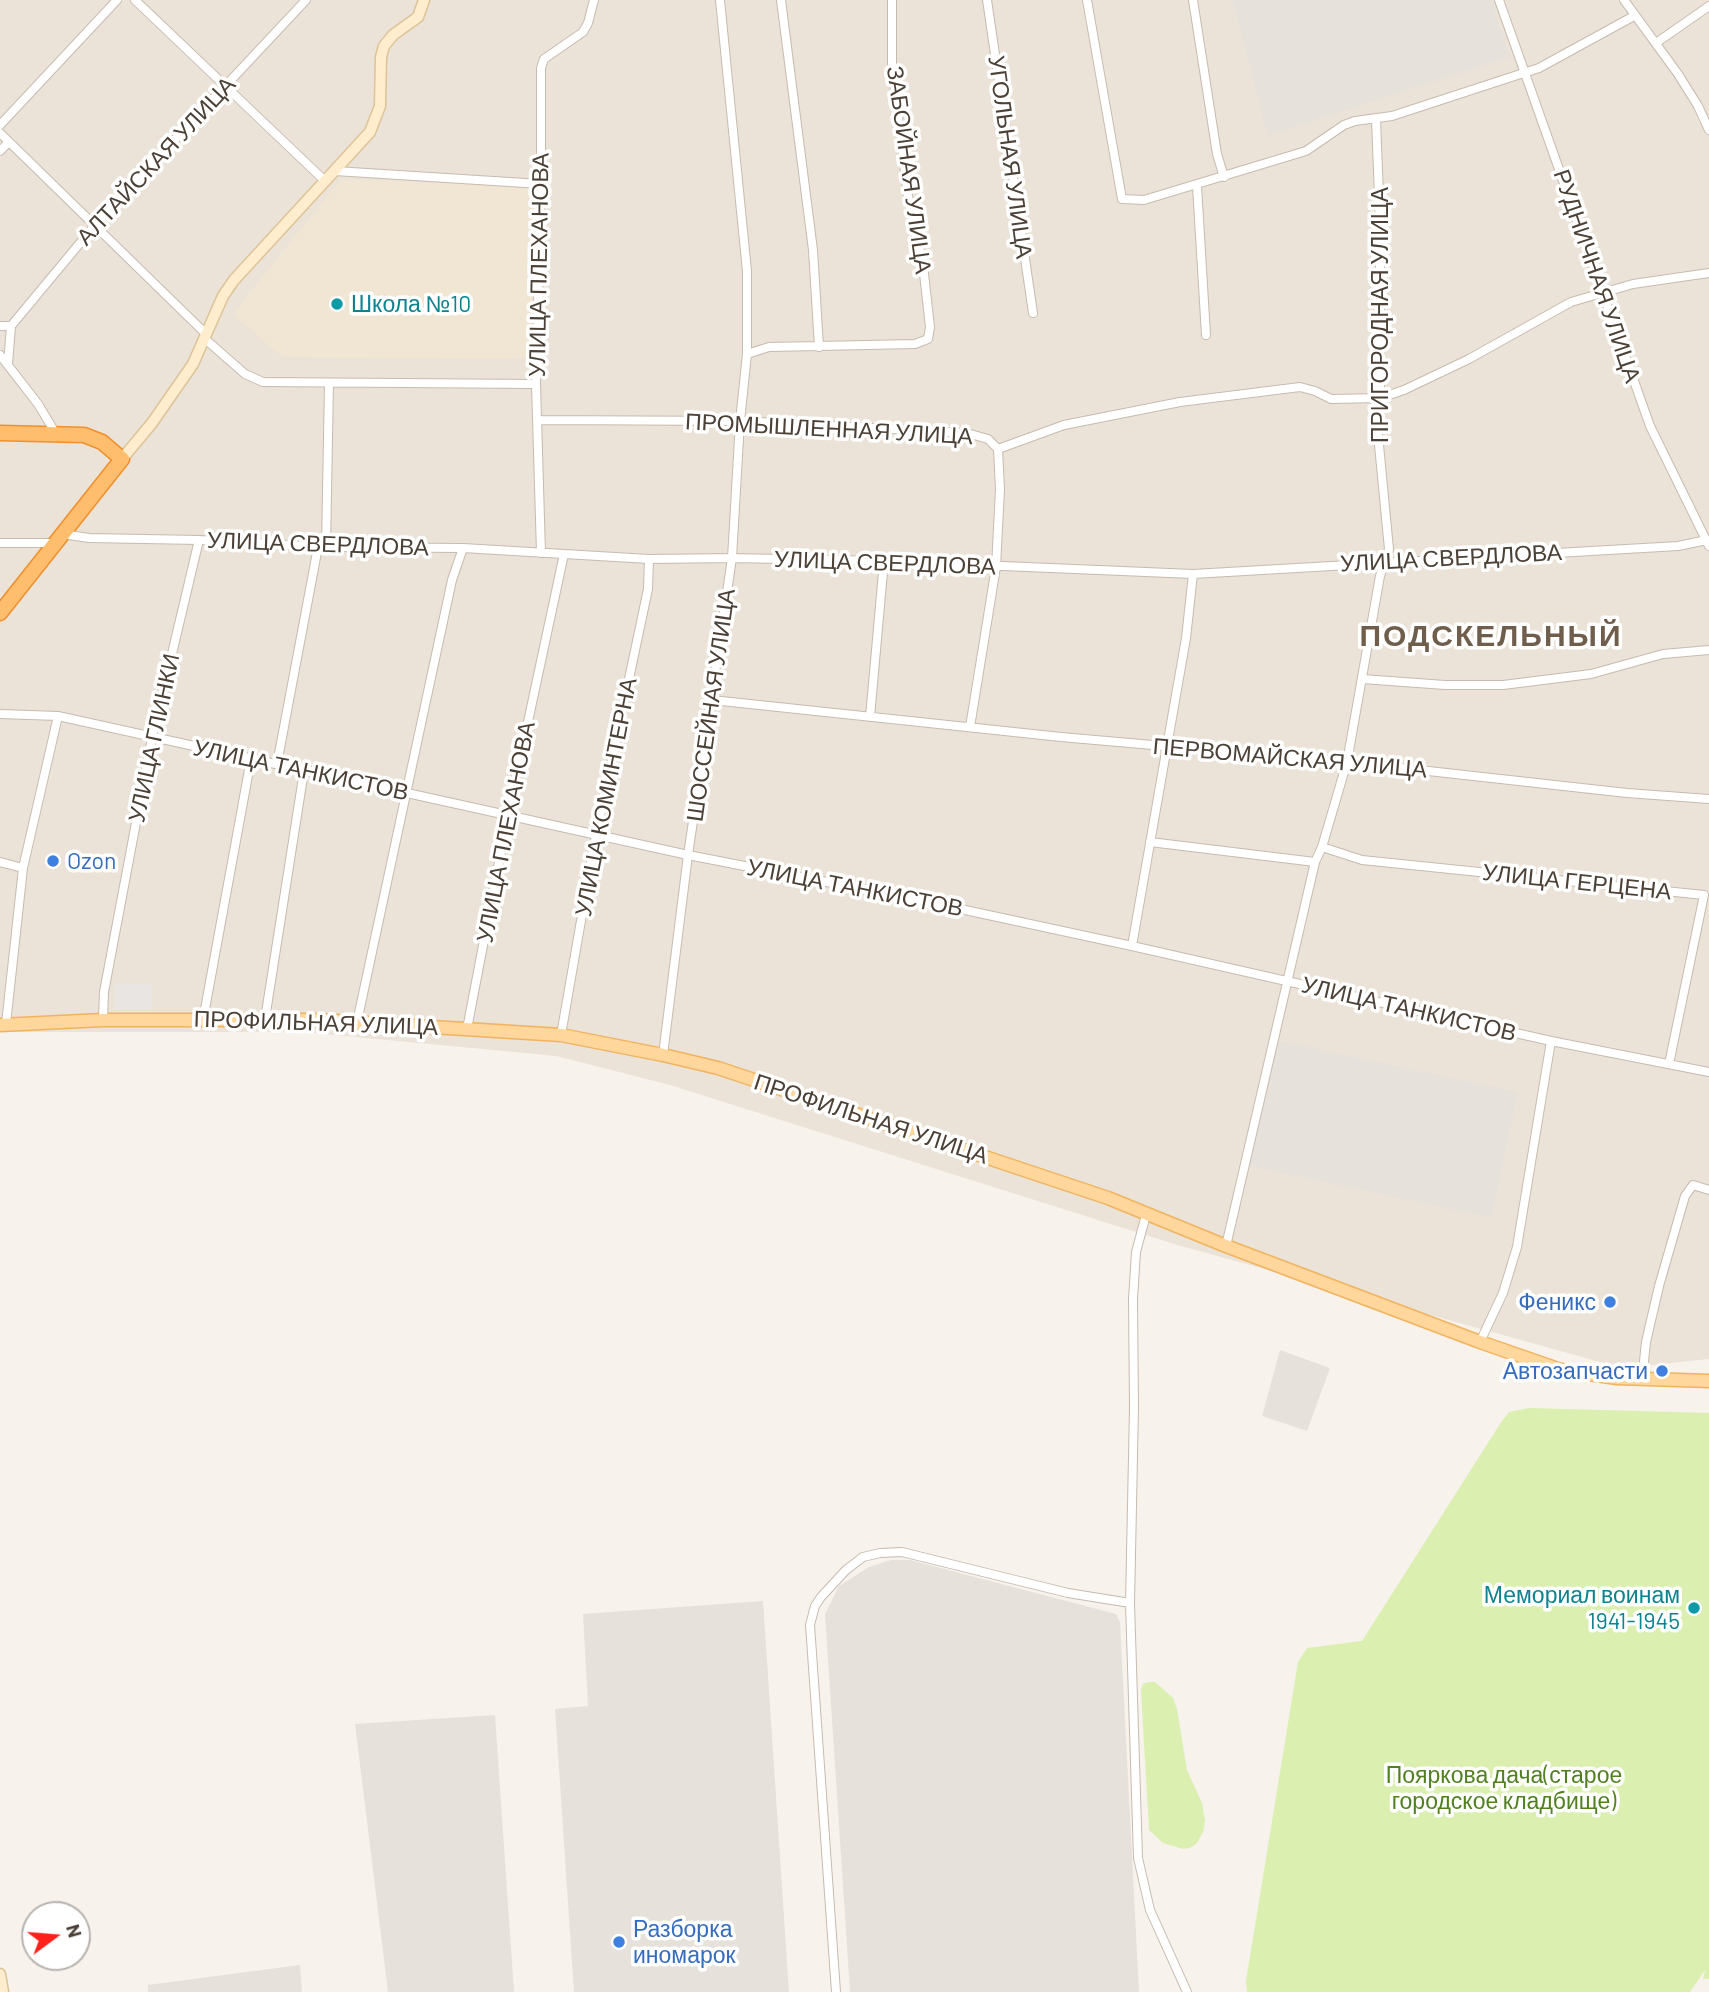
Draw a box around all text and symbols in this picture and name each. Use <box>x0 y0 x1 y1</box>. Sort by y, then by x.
street label: УГОЛЬНАЯ УЛИЦА <box>982 54 1038 260</box>
street label: ЗАБОЙНАЯ УЛИЦА <box>881 64 937 276</box>
street label: АЛТАЙСКАЯ УЛИЦА <box>71 71 241 251</box>
street label: УЛИЦА ПЛЕХАНОВА <box>523 153 555 377</box>
street label: РУДНИЧНАЯ УЛИЦА <box>1548 166 1646 386</box>
street label: ПРИГОРОДНАЯ УЛИЦА <box>1366 187 1394 443</box>
place label: Школа №10 <box>351 290 471 318</box>
marker: Школа №10 <box>329 296 345 312</box>
street label: ПРОМЫШЛЕННАЯ УЛИЦА <box>685 408 973 450</box>
street label: УЛИЦА СВЕРДЛОВА <box>207 526 429 562</box>
street label: УЛИЦА СВЕРДЛОВА <box>1339 538 1563 578</box>
street label: УЛИЦА СВЕРДЛОВА <box>774 545 996 581</box>
street label: ШОССЕЙНАЯ УЛИЦА <box>681 587 741 823</box>
district label: ПОДСКЕЛЬНЫЙ <box>1361 618 1621 654</box>
street label: УЛИЦА ГЛИНКИ <box>123 651 185 825</box>
street label: УЛИЦА КОМИНТЕРНА <box>569 675 643 919</box>
street label: УЛИЦА ПЛЕХАНОВА <box>471 719 541 945</box>
street label: ПЕРВОМАЙСКАЯ УЛИЦА <box>1152 732 1428 784</box>
street label: УЛИЦА ТАНКИСТОВ <box>191 734 411 806</box>
place label: Ozon <box>67 847 116 875</box>
marker: Ozon <box>45 853 61 869</box>
street label: УЛИЦА ТАНКИСТОВ <box>745 853 965 923</box>
street label: УЛИЦА ГЕРЦЕНА <box>1481 858 1673 906</box>
street label: УЛИЦА ТАНКИСТОВ <box>1299 971 1519 1047</box>
street label: ПРОФИЛЬНАЯ УЛИЦА <box>193 1005 439 1041</box>
street label: ПРОФИЛЬНАЯ УЛИЦА <box>750 1068 992 1170</box>
place label: Феникс <box>1518 1288 1596 1316</box>
marker: Феникс <box>1602 1294 1618 1310</box>
place label: Автозапчасти <box>1503 1357 1648 1385</box>
marker: Автозапчасти <box>1654 1363 1670 1379</box>
place label: Мемориал воинам 1941-1945 <box>1484 1581 1680 1635</box>
marker: Мемориал воинам 1941-1945 <box>1686 1600 1702 1616</box>
park label: Пояркова дача(старое городское кладбище) <box>1386 1761 1622 1815</box>
north arrow <box>21 1901 91 1971</box>
place label: Разборка иномарок <box>633 1915 736 1969</box>
text: N <box>62 1921 88 1940</box>
marker: Разборка иномарок <box>611 1934 627 1950</box>

